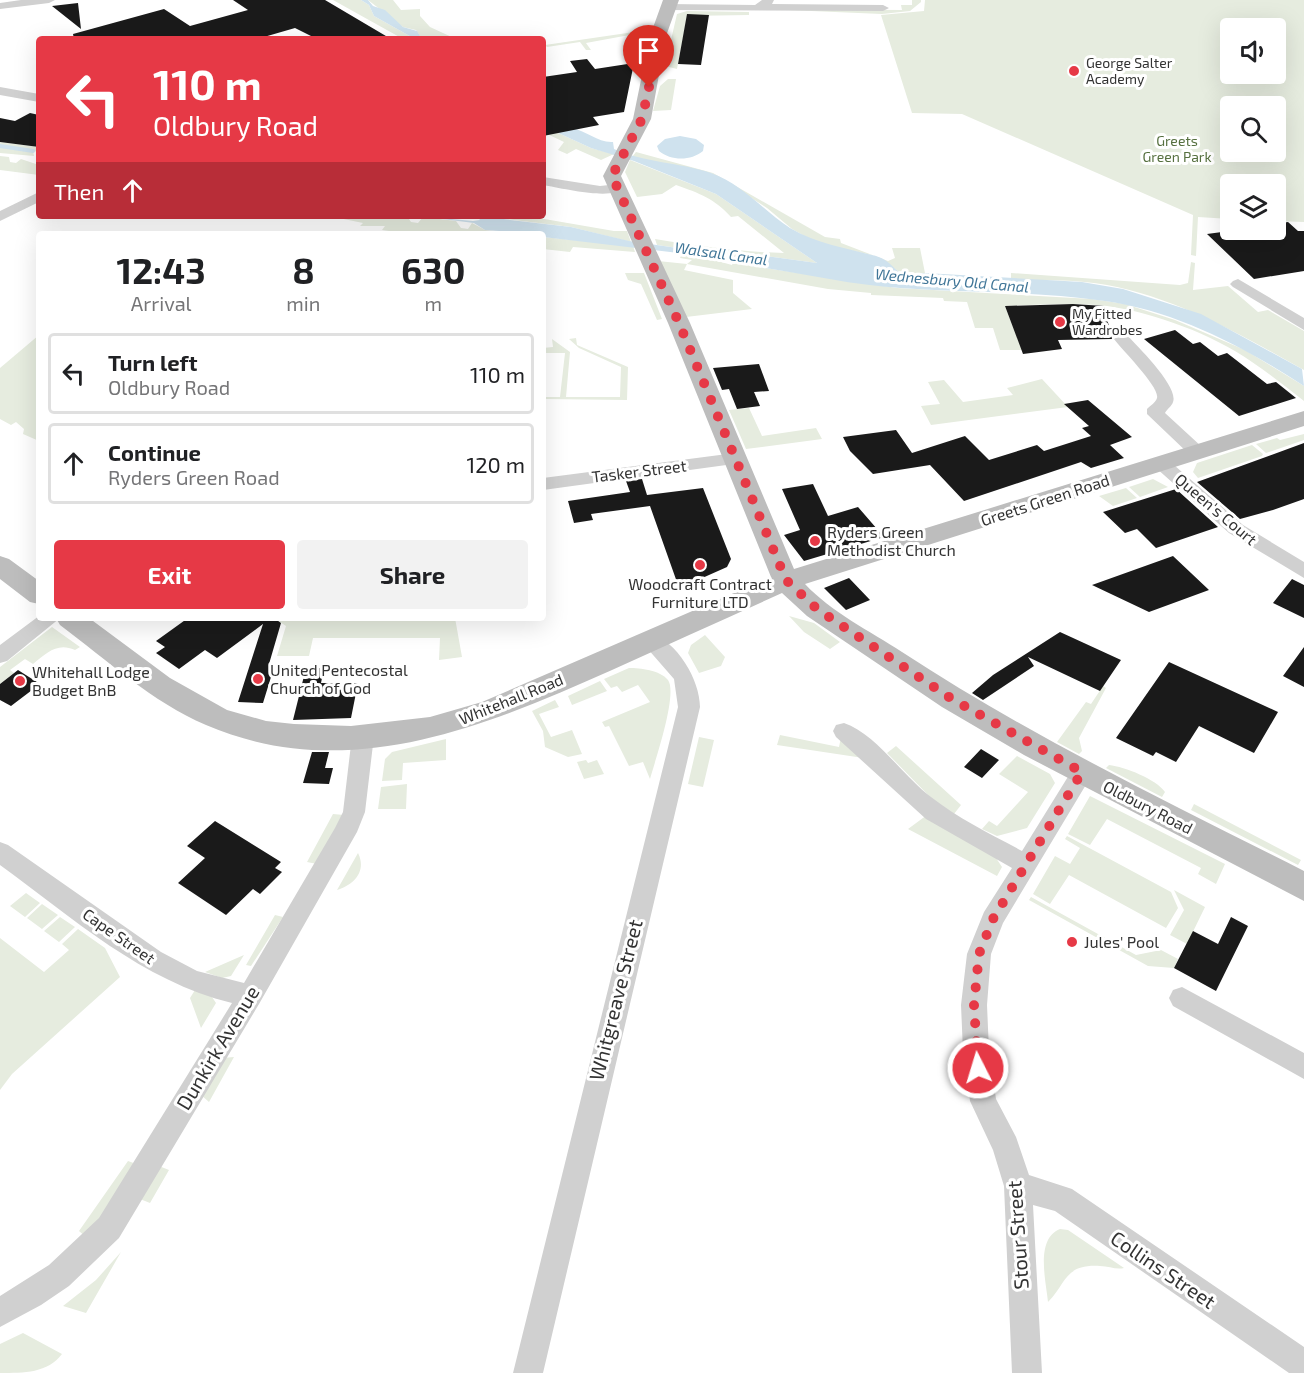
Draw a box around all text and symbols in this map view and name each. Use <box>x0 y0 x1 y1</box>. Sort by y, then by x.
map controls <box>1220 18 1286 240</box>
button: sound <box>1220 18 1286 84</box>
pin <box>623 25 674 87</box>
icon: arrive <box>632 34 665 67</box>
place label: George Salter Academy <box>1086 54 1173 87</box>
text: 110 m <box>153 58 262 108</box>
icon: left <box>54 60 132 138</box>
marker: George Salter Academy <box>1067 64 1081 78</box>
button: search <box>1220 96 1286 162</box>
text: Oldbury Road <box>153 109 318 141</box>
park label: Greets Green Park <box>1142 132 1212 165</box>
icon: ahead <box>116 174 149 207</box>
button: layers <box>1220 174 1286 240</box>
text: Then <box>54 178 104 204</box>
water label: Walsall Canal <box>674 238 769 268</box>
text: 12:43 <box>117 248 206 291</box>
text: 8 <box>292 248 315 291</box>
text: 630 <box>401 248 465 291</box>
water label: Wednesbury Old Canal <box>874 264 1030 297</box>
text: Arrival <box>131 291 192 315</box>
text: min <box>286 291 320 315</box>
text: m <box>424 291 442 315</box>
place label: My Fitted Wardrobes <box>1072 305 1142 338</box>
marker: My Fitted Wardrobes <box>1053 315 1067 329</box>
text: Turn left <box>108 349 197 375</box>
icon: left <box>57 357 90 390</box>
text: 110 m <box>470 361 525 387</box>
text: Oldbury Road <box>108 375 230 399</box>
text: Continue <box>108 439 201 465</box>
icon: ahead <box>57 447 90 480</box>
text: 120 m <box>466 451 525 477</box>
street label: Tasker Street <box>590 455 687 486</box>
text: Ryders Green Road <box>108 465 280 489</box>
street label: Queen's Court <box>1171 469 1261 549</box>
street label: Greets Green Road <box>978 470 1112 529</box>
place label: Ryders Green Methodist Church <box>827 522 956 559</box>
marker: Ryders Green Methodist Church <box>808 534 822 548</box>
button: Exit <box>54 540 285 609</box>
button: Share <box>297 540 528 609</box>
marker: Woodcraft Contract Furniture LTD <box>693 558 707 572</box>
place label: Woodcraft Contract Furniture LTD <box>628 574 772 611</box>
place label: United Pentecostal Church of God <box>270 660 408 697</box>
place label: Whitehall Lodge Budget BnB <box>32 662 150 699</box>
street label: Whitehall Road <box>456 669 566 728</box>
marker: United Pentecostal Church of God <box>251 672 265 686</box>
marker: Whitehall Lodge Budget BnB <box>13 674 27 688</box>
street label: Oldbury Road <box>1100 776 1196 837</box>
street label: Cape Street <box>80 904 159 967</box>
street label: Whitgreave Street <box>583 916 647 1083</box>
place label: Jules' Pool <box>1084 932 1159 951</box>
marker: Jules' Pool <box>1065 935 1079 949</box>
street label: Dunkirk Avenue <box>171 981 264 1114</box>
position arrow <box>946 1036 1010 1100</box>
street label: Stour Street <box>1001 1179 1033 1290</box>
street label: Collins Street <box>1107 1225 1221 1313</box>

